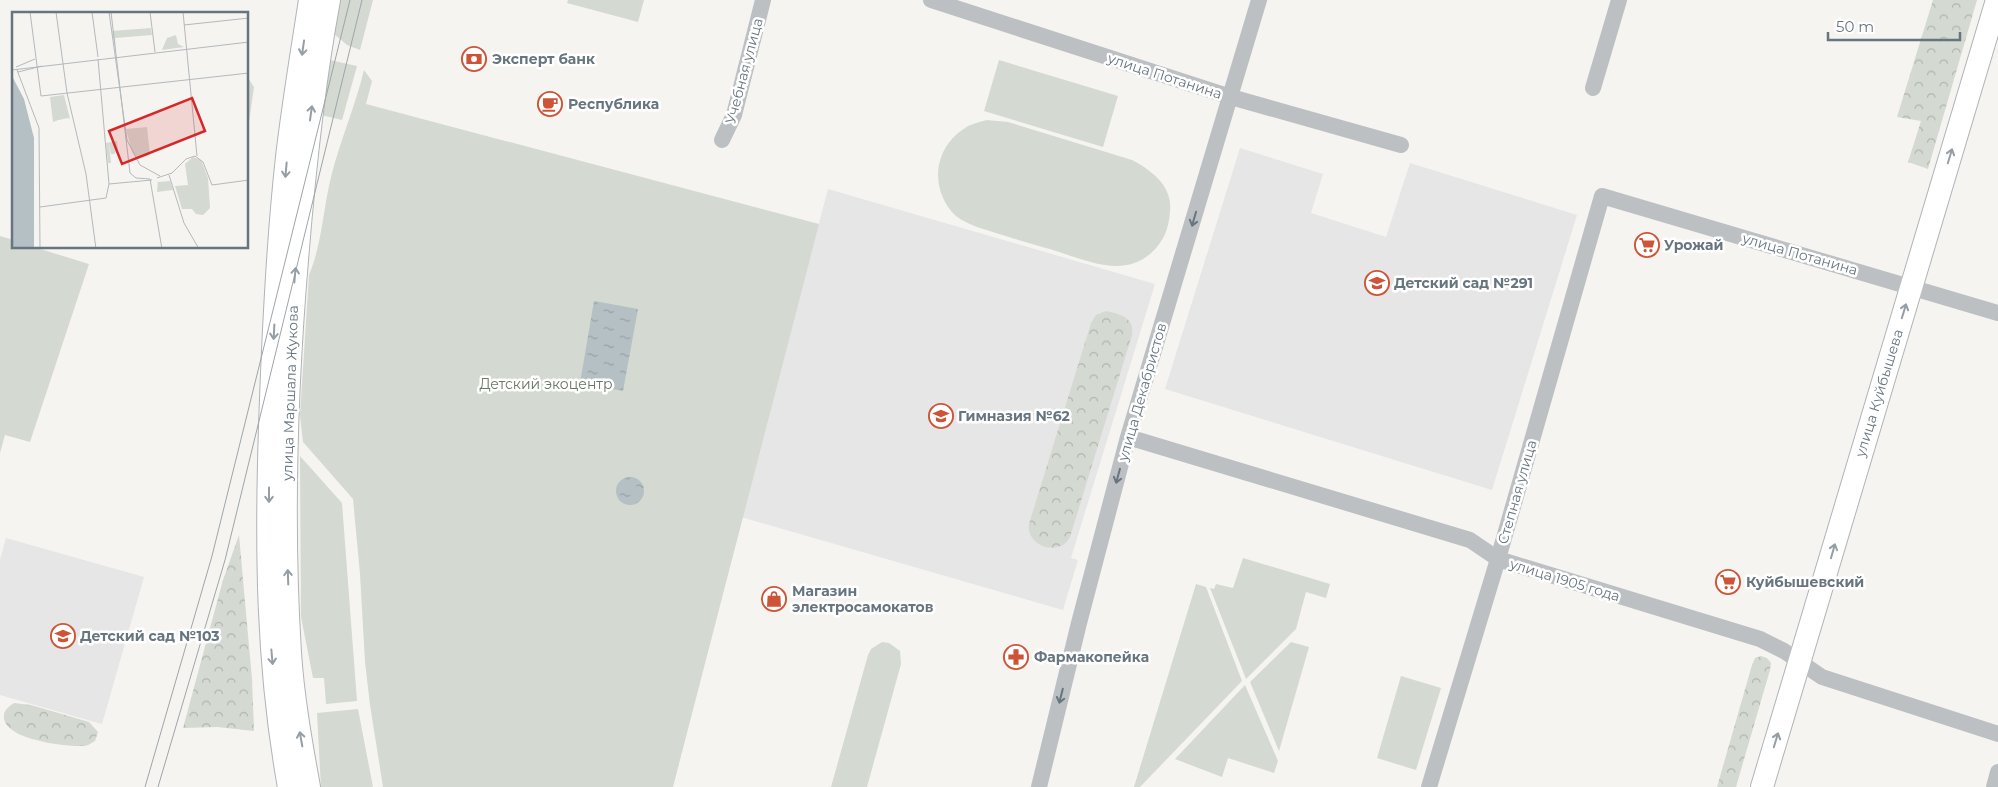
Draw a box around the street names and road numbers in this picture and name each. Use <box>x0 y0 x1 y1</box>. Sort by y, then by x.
street label: Учебная улица <box>721 16 767 126</box>
street label: улица Потанина <box>1105 49 1224 103</box>
street label: улица Потанина <box>1739 229 1860 279</box>
street label: улица Маршала Жукова <box>278 305 302 482</box>
street label: улица Декабристов <box>1113 321 1170 464</box>
street label: улица Куйбышева <box>1851 327 1907 460</box>
street label: Степная улица <box>1494 438 1540 546</box>
street label: улица 1905 года <box>1507 554 1622 605</box>

